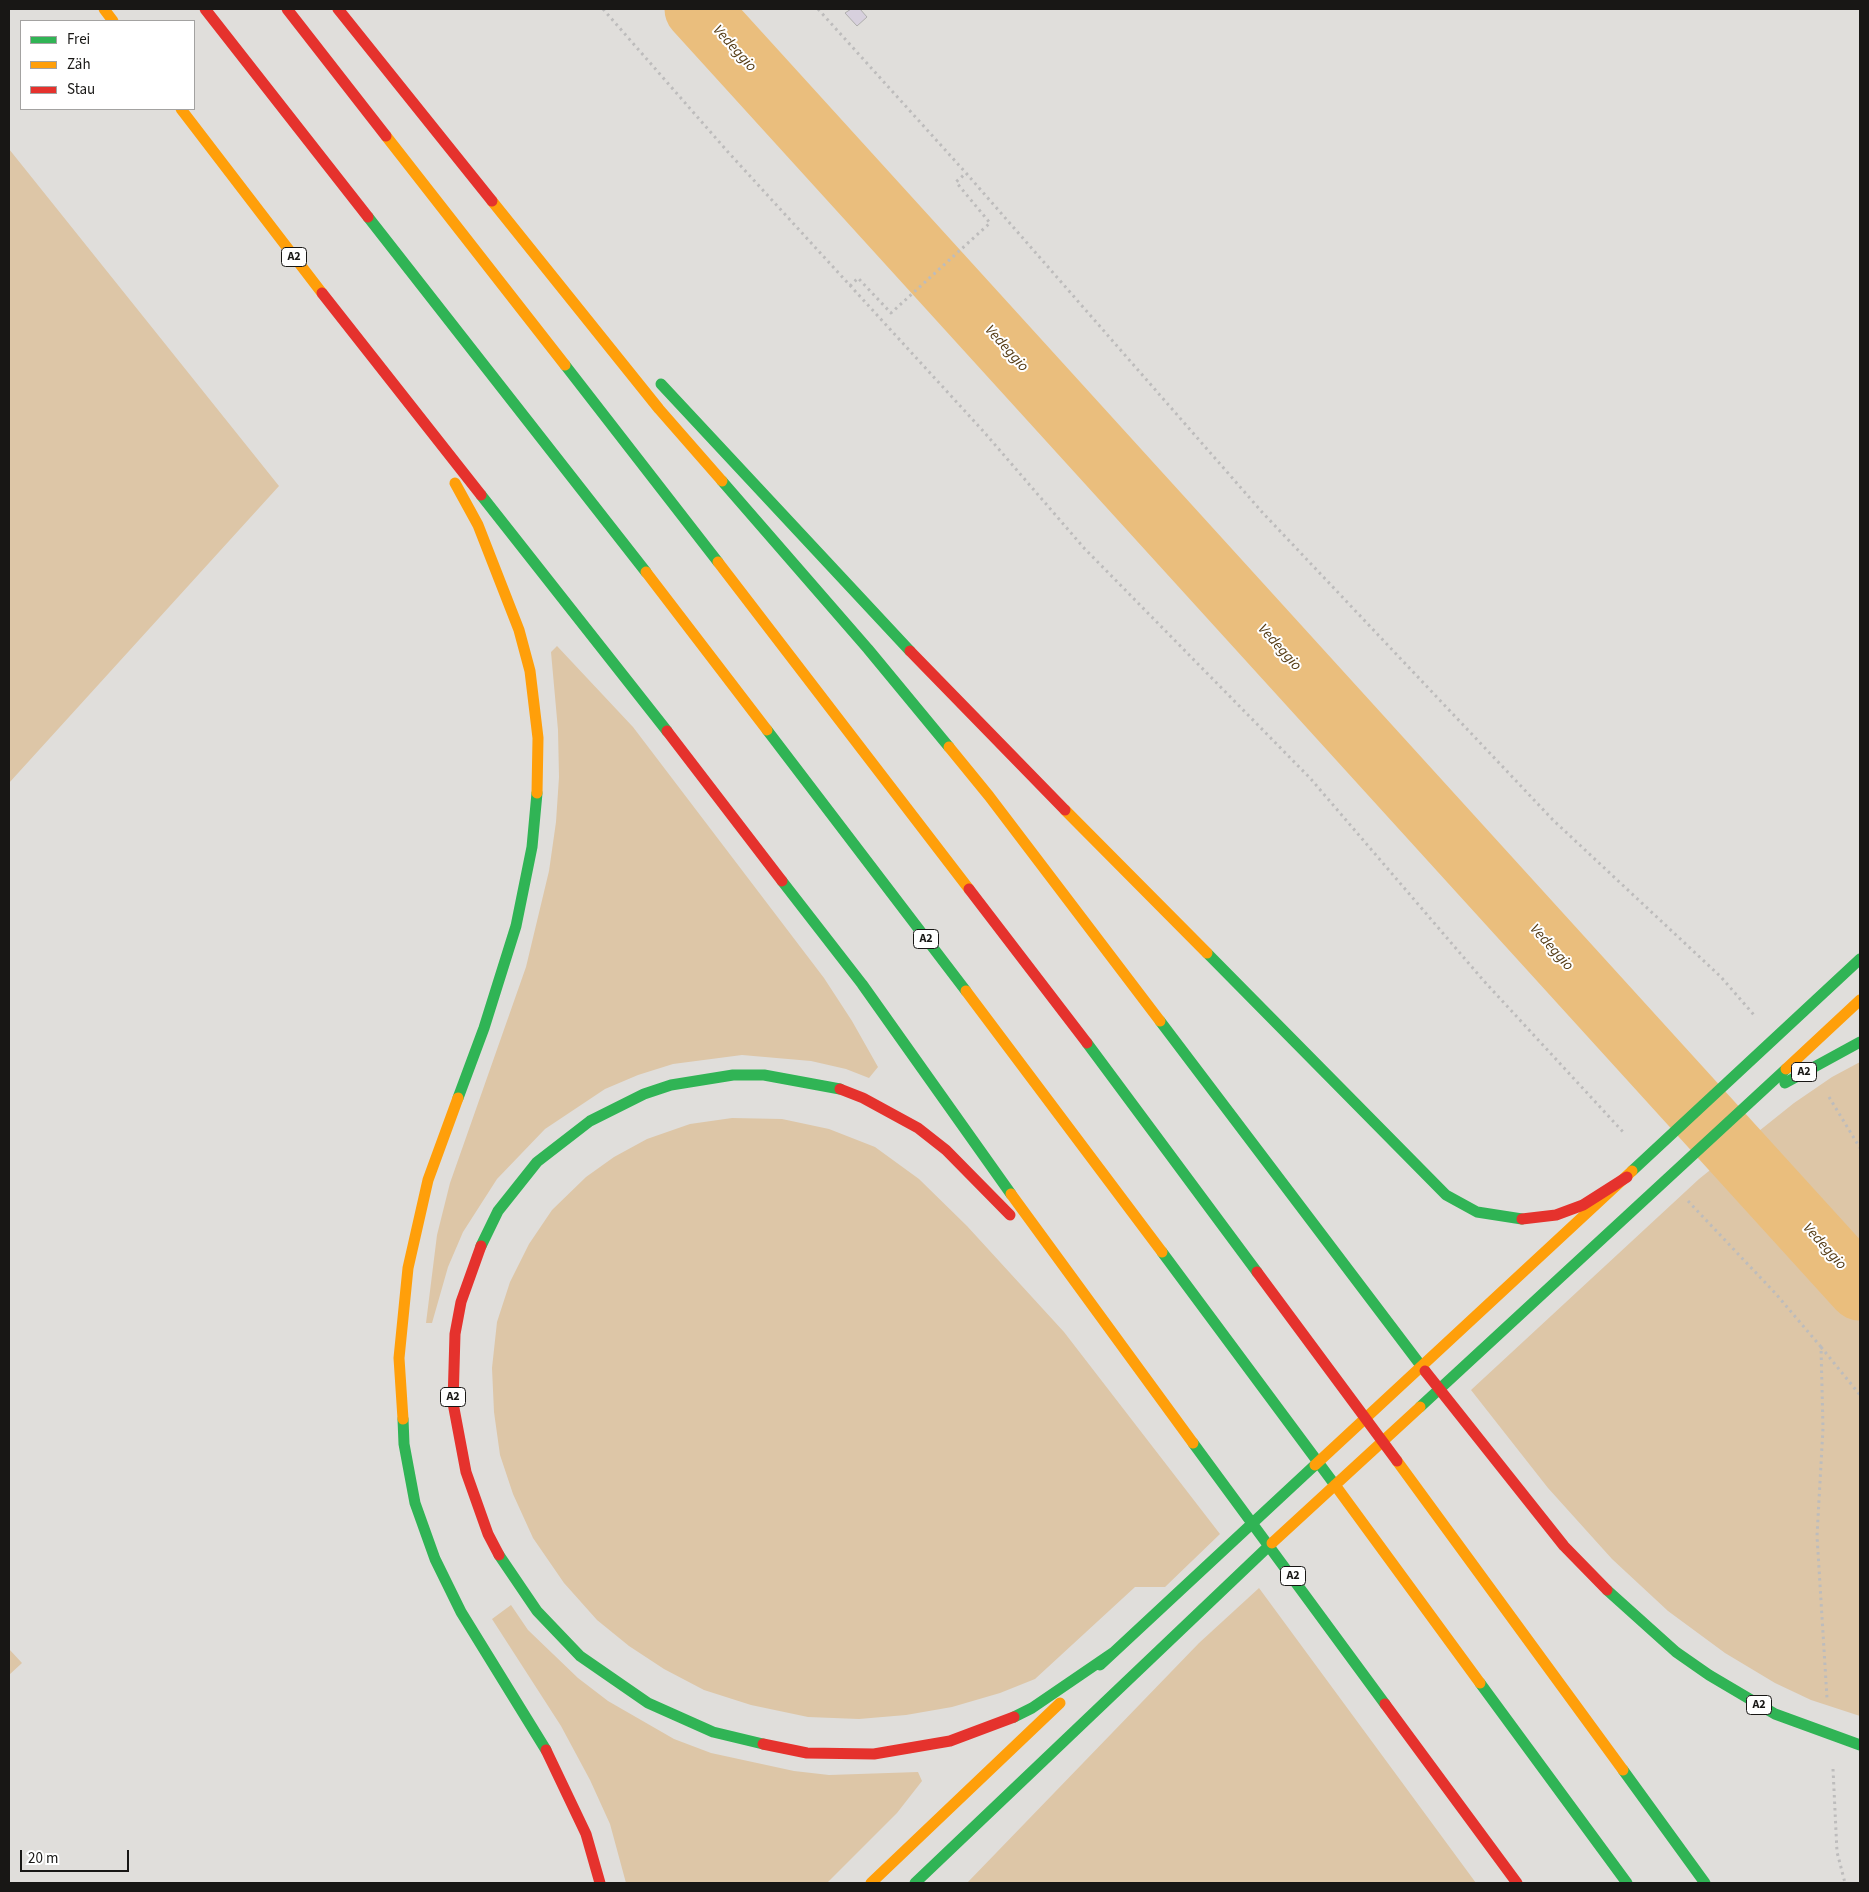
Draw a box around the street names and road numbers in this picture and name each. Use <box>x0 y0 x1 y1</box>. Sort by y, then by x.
road number: A2 <box>282 248 306 266</box>
road number: A2 <box>914 930 938 949</box>
road number: A2 <box>1792 1062 1816 1082</box>
road number: A2 <box>440 1388 466 1406</box>
road number: A2 <box>1280 1566 1306 1585</box>
road number: A2 <box>1746 1696 1772 1714</box>

